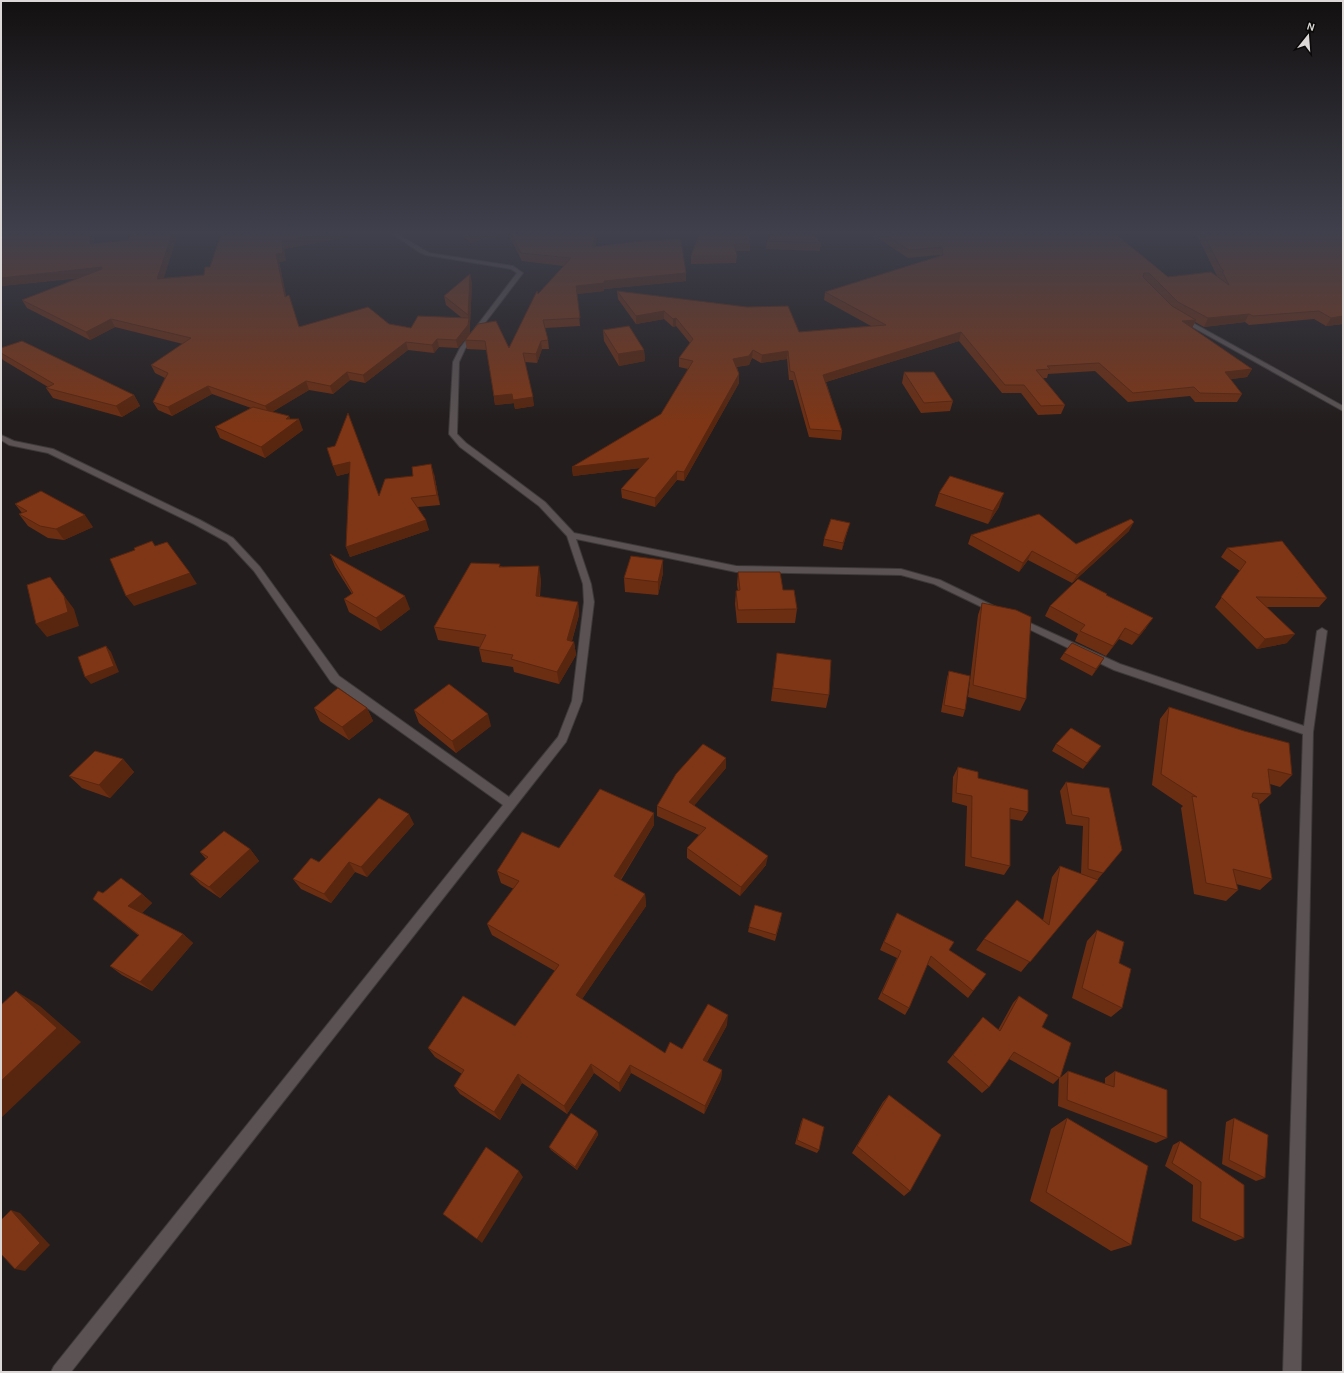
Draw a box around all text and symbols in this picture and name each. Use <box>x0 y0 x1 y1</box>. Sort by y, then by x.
north arrow <box>1288 16 1328 56</box>
text: N <box>1305 20 1316 34</box>

